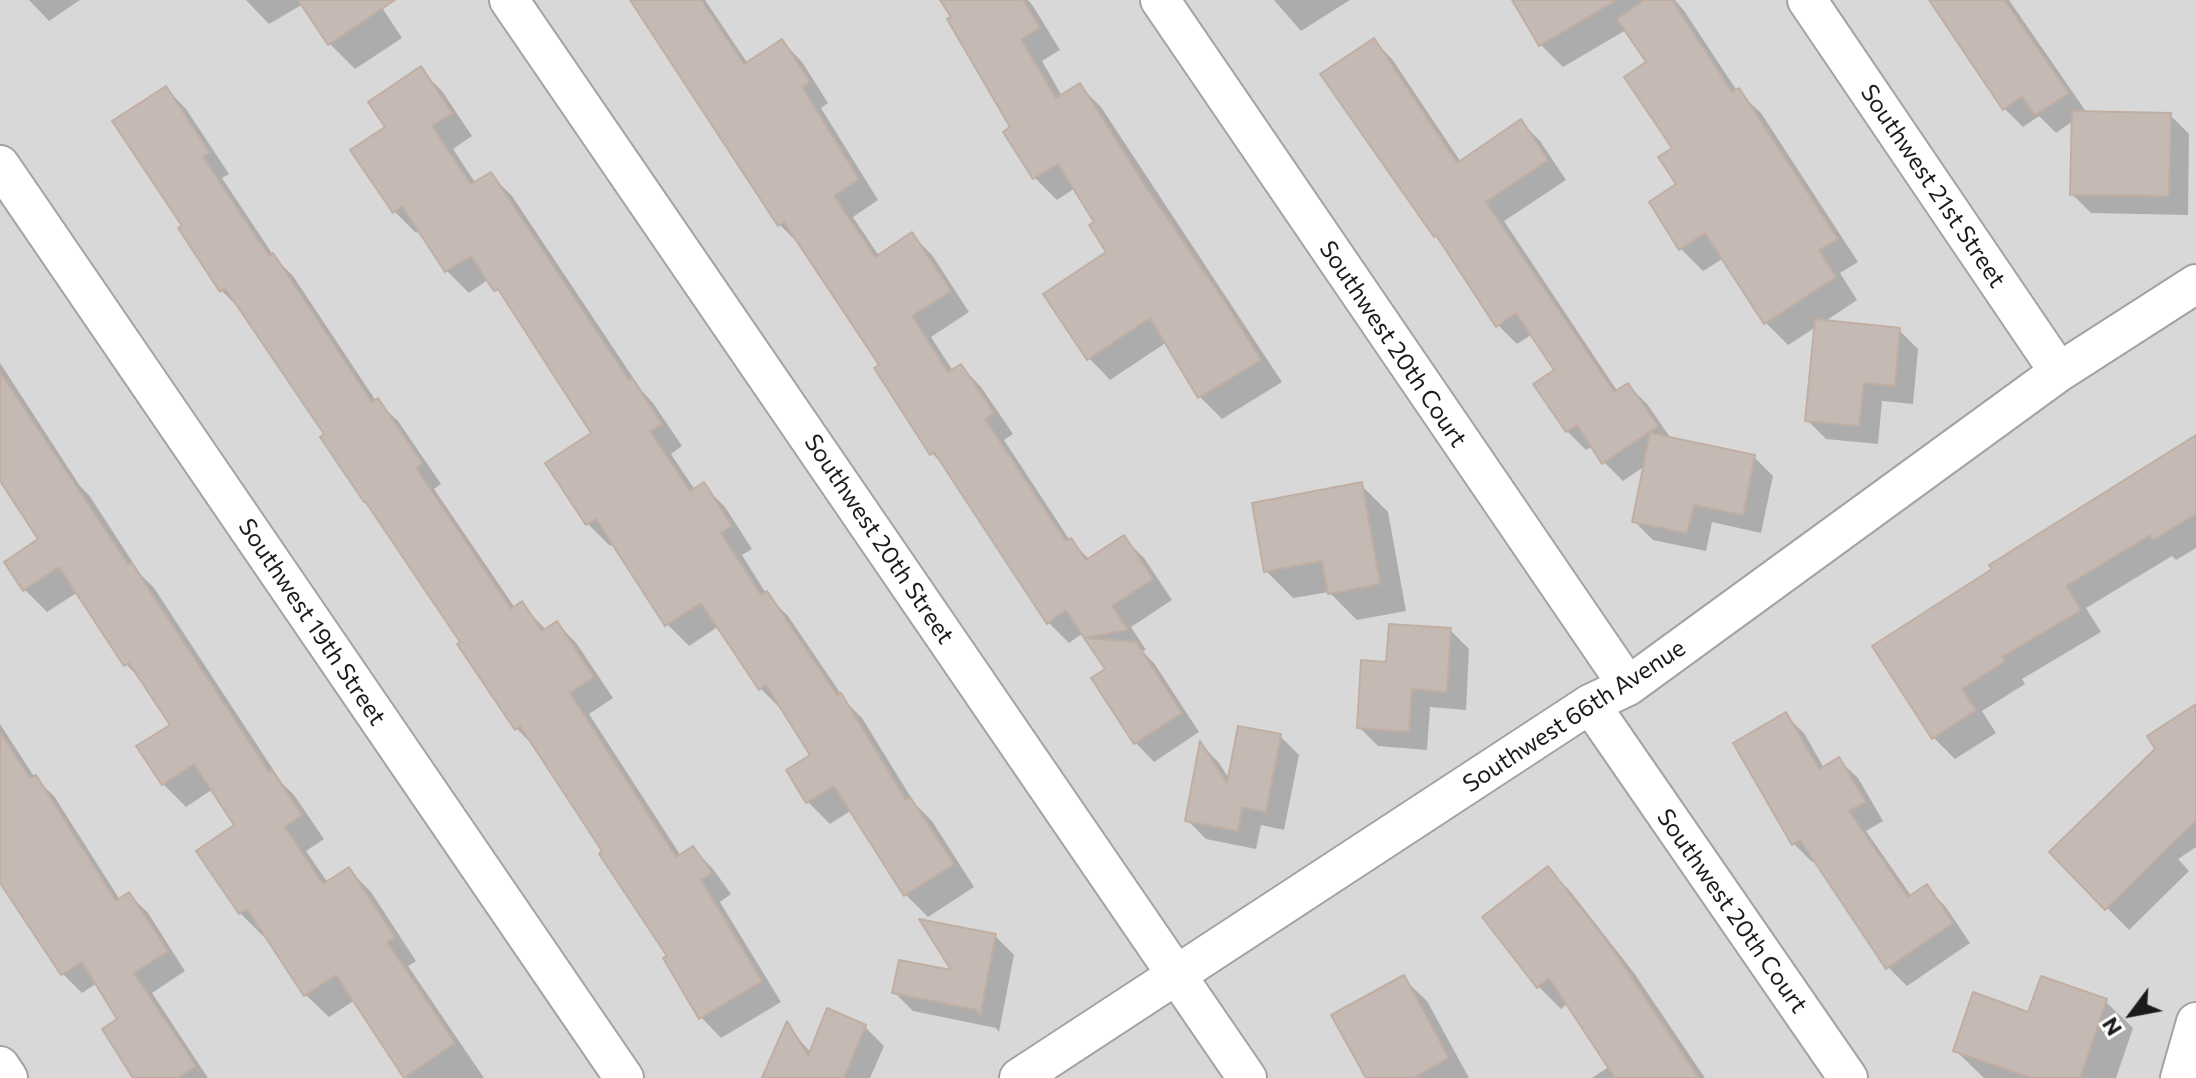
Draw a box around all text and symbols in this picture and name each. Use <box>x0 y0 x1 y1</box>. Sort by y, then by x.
street label: Southwest 21st Street <box>1854 79 2012 293</box>
street label: Southwest 20th Court <box>1313 235 1473 453</box>
street label: Southwest 20th Street <box>798 429 960 649</box>
street label: Southwest 19th Street <box>232 513 392 731</box>
street label: Southwest 66th Avenue <box>1457 633 1691 799</box>
street label: Southwest 20th Court <box>1651 803 1813 1019</box>
north arrow <box>2092 974 2172 1054</box>
text: N <box>2095 1013 2127 1041</box>

